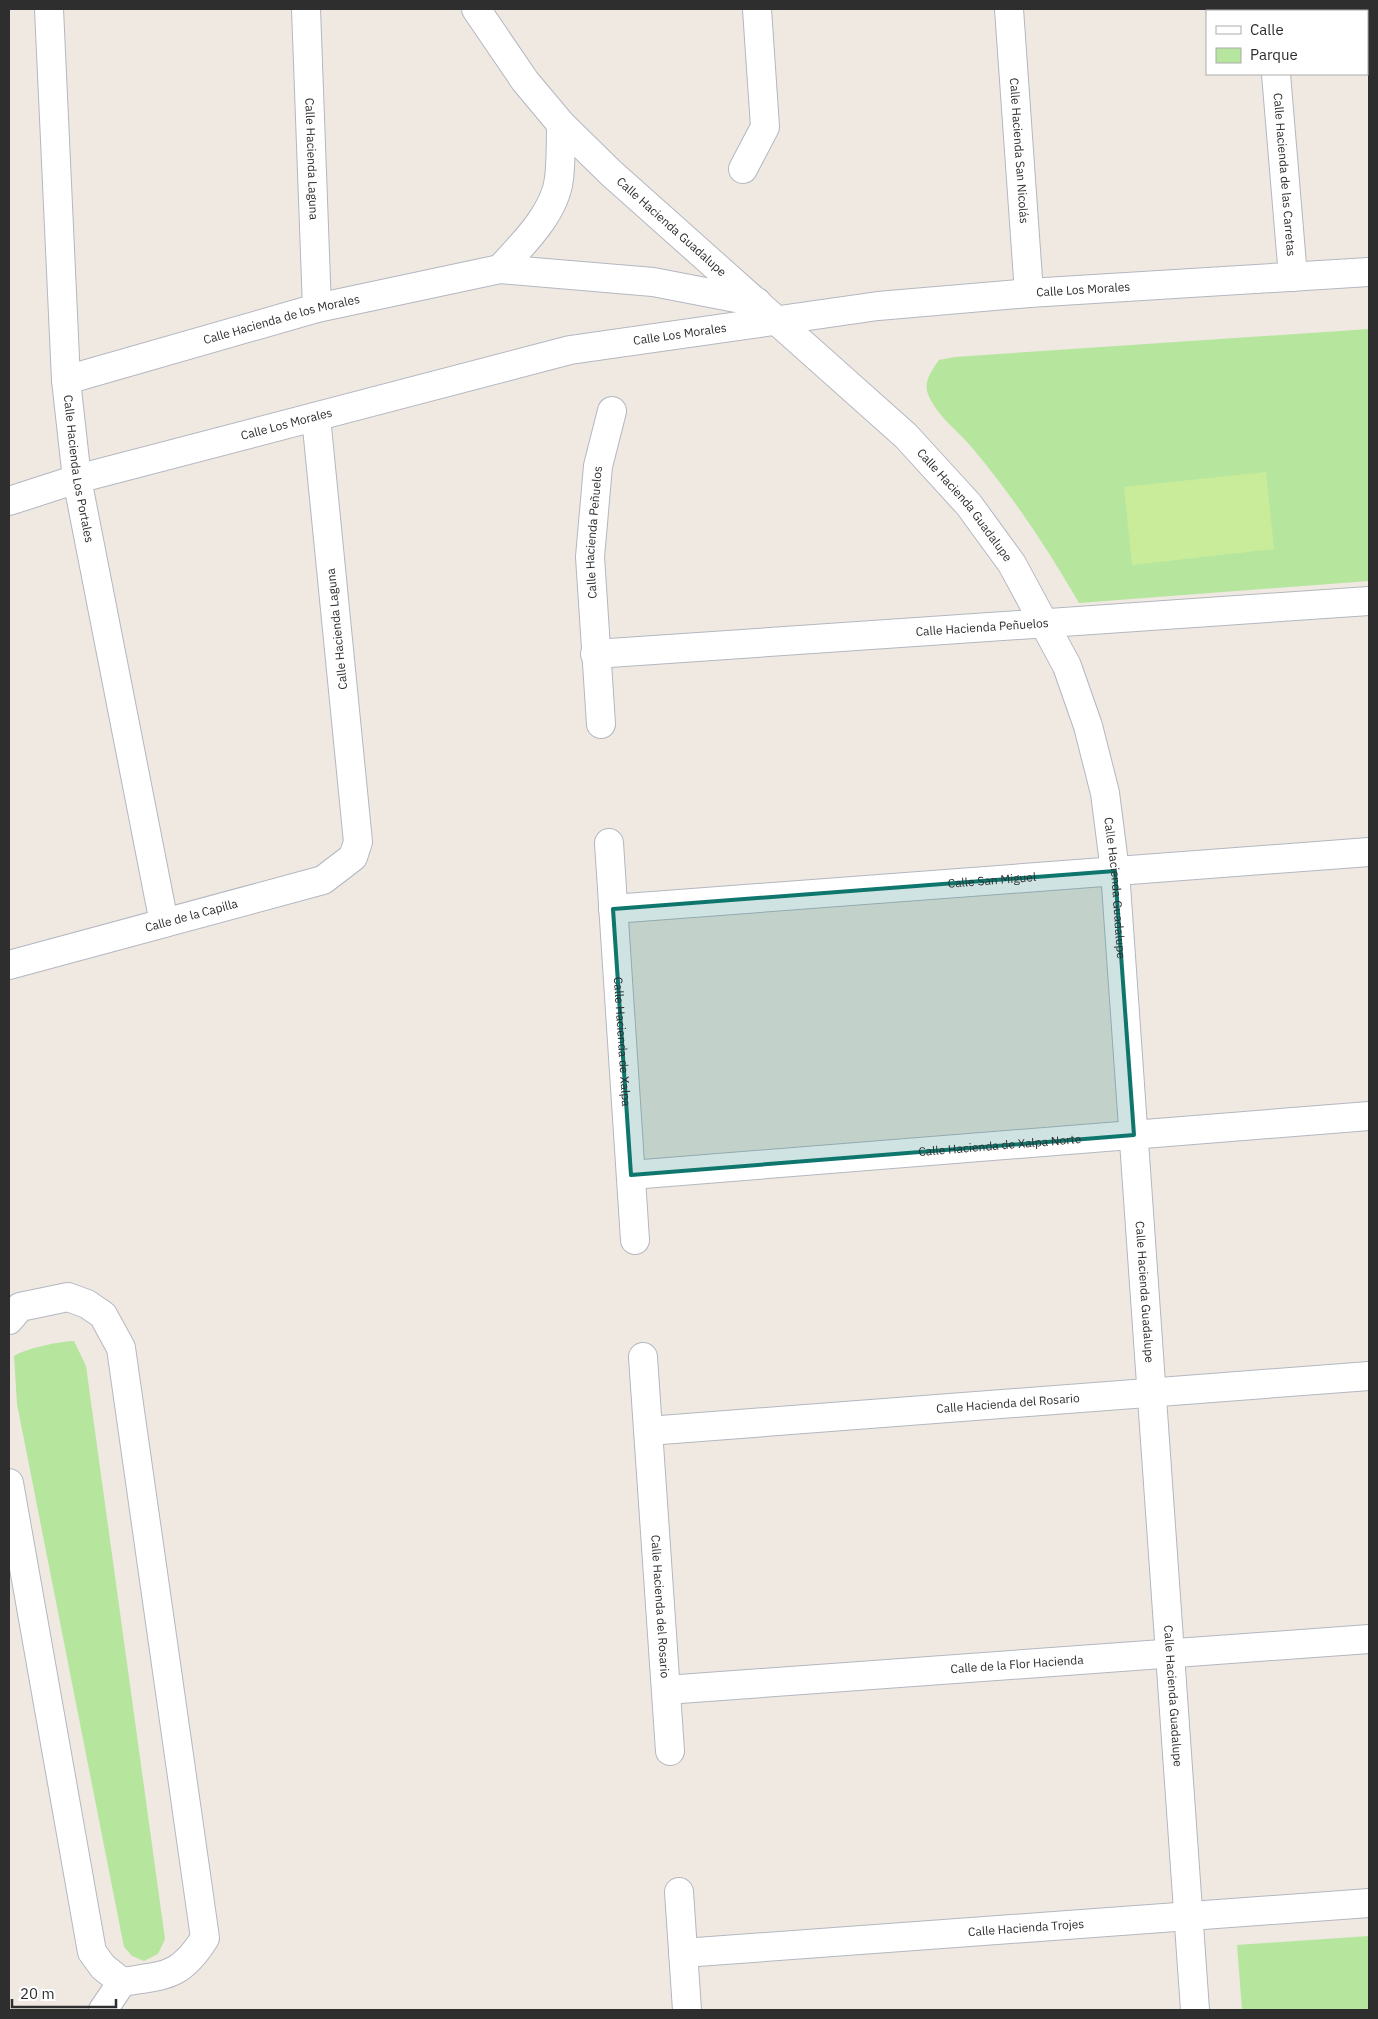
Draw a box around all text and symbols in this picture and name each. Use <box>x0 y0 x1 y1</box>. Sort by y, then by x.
legend <box>1206 10 1368 75</box>
text: Calle <box>1250 20 1284 39</box>
text: Parque <box>1250 45 1298 64</box>
street label: Calle Hacienda San Nicolás <box>1007 77 1032 224</box>
street label: Calle Hacienda de las Carretas <box>1271 92 1299 257</box>
street label: Calle Hacienda Laguna <box>302 98 322 221</box>
street label: Calle Hacienda Guadalupe <box>614 174 730 280</box>
street label: Calle Los Morales <box>1036 279 1131 300</box>
street label: Calle Hacienda de los Morales <box>201 291 361 347</box>
street label: Calle Los Morales <box>632 320 728 348</box>
street label: Calle Hacienda Los Portales <box>61 394 97 544</box>
street label: Calle Los Morales <box>239 404 334 443</box>
street label: Calle Hacienda Guadalupe <box>914 445 1016 565</box>
street label: Calle Hacienda Peñuelos <box>582 465 605 599</box>
street label: Calle Hacienda Laguna <box>323 567 350 691</box>
street label: Calle Hacienda Peñuelos <box>915 615 1049 639</box>
street label: Calle Hacienda Guadalupe <box>1101 816 1129 960</box>
street label: Calle San Miguel <box>947 869 1037 891</box>
street label: Calle de la Capilla <box>143 895 240 935</box>
street label: Calle Hacienda de Xalpa <box>611 976 634 1108</box>
street label: Calle Hacienda de Xalpa Norte <box>918 1131 1082 1159</box>
street label: Calle Hacienda Guadalupe <box>1133 1220 1158 1364</box>
street label: Calle Hacienda del Rosario <box>936 1390 1080 1416</box>
street label: Calle Hacienda del Rosario <box>648 1534 673 1679</box>
street label: Calle Hacienda Guadalupe <box>1161 1625 1186 1768</box>
street label: Calle de la Flor Hacienda <box>950 1652 1085 1676</box>
street label: Calle Hacienda Trojes <box>968 1916 1085 1939</box>
scale bar <box>12 1976 116 2008</box>
text: 20 m <box>20 1984 55 2003</box>

